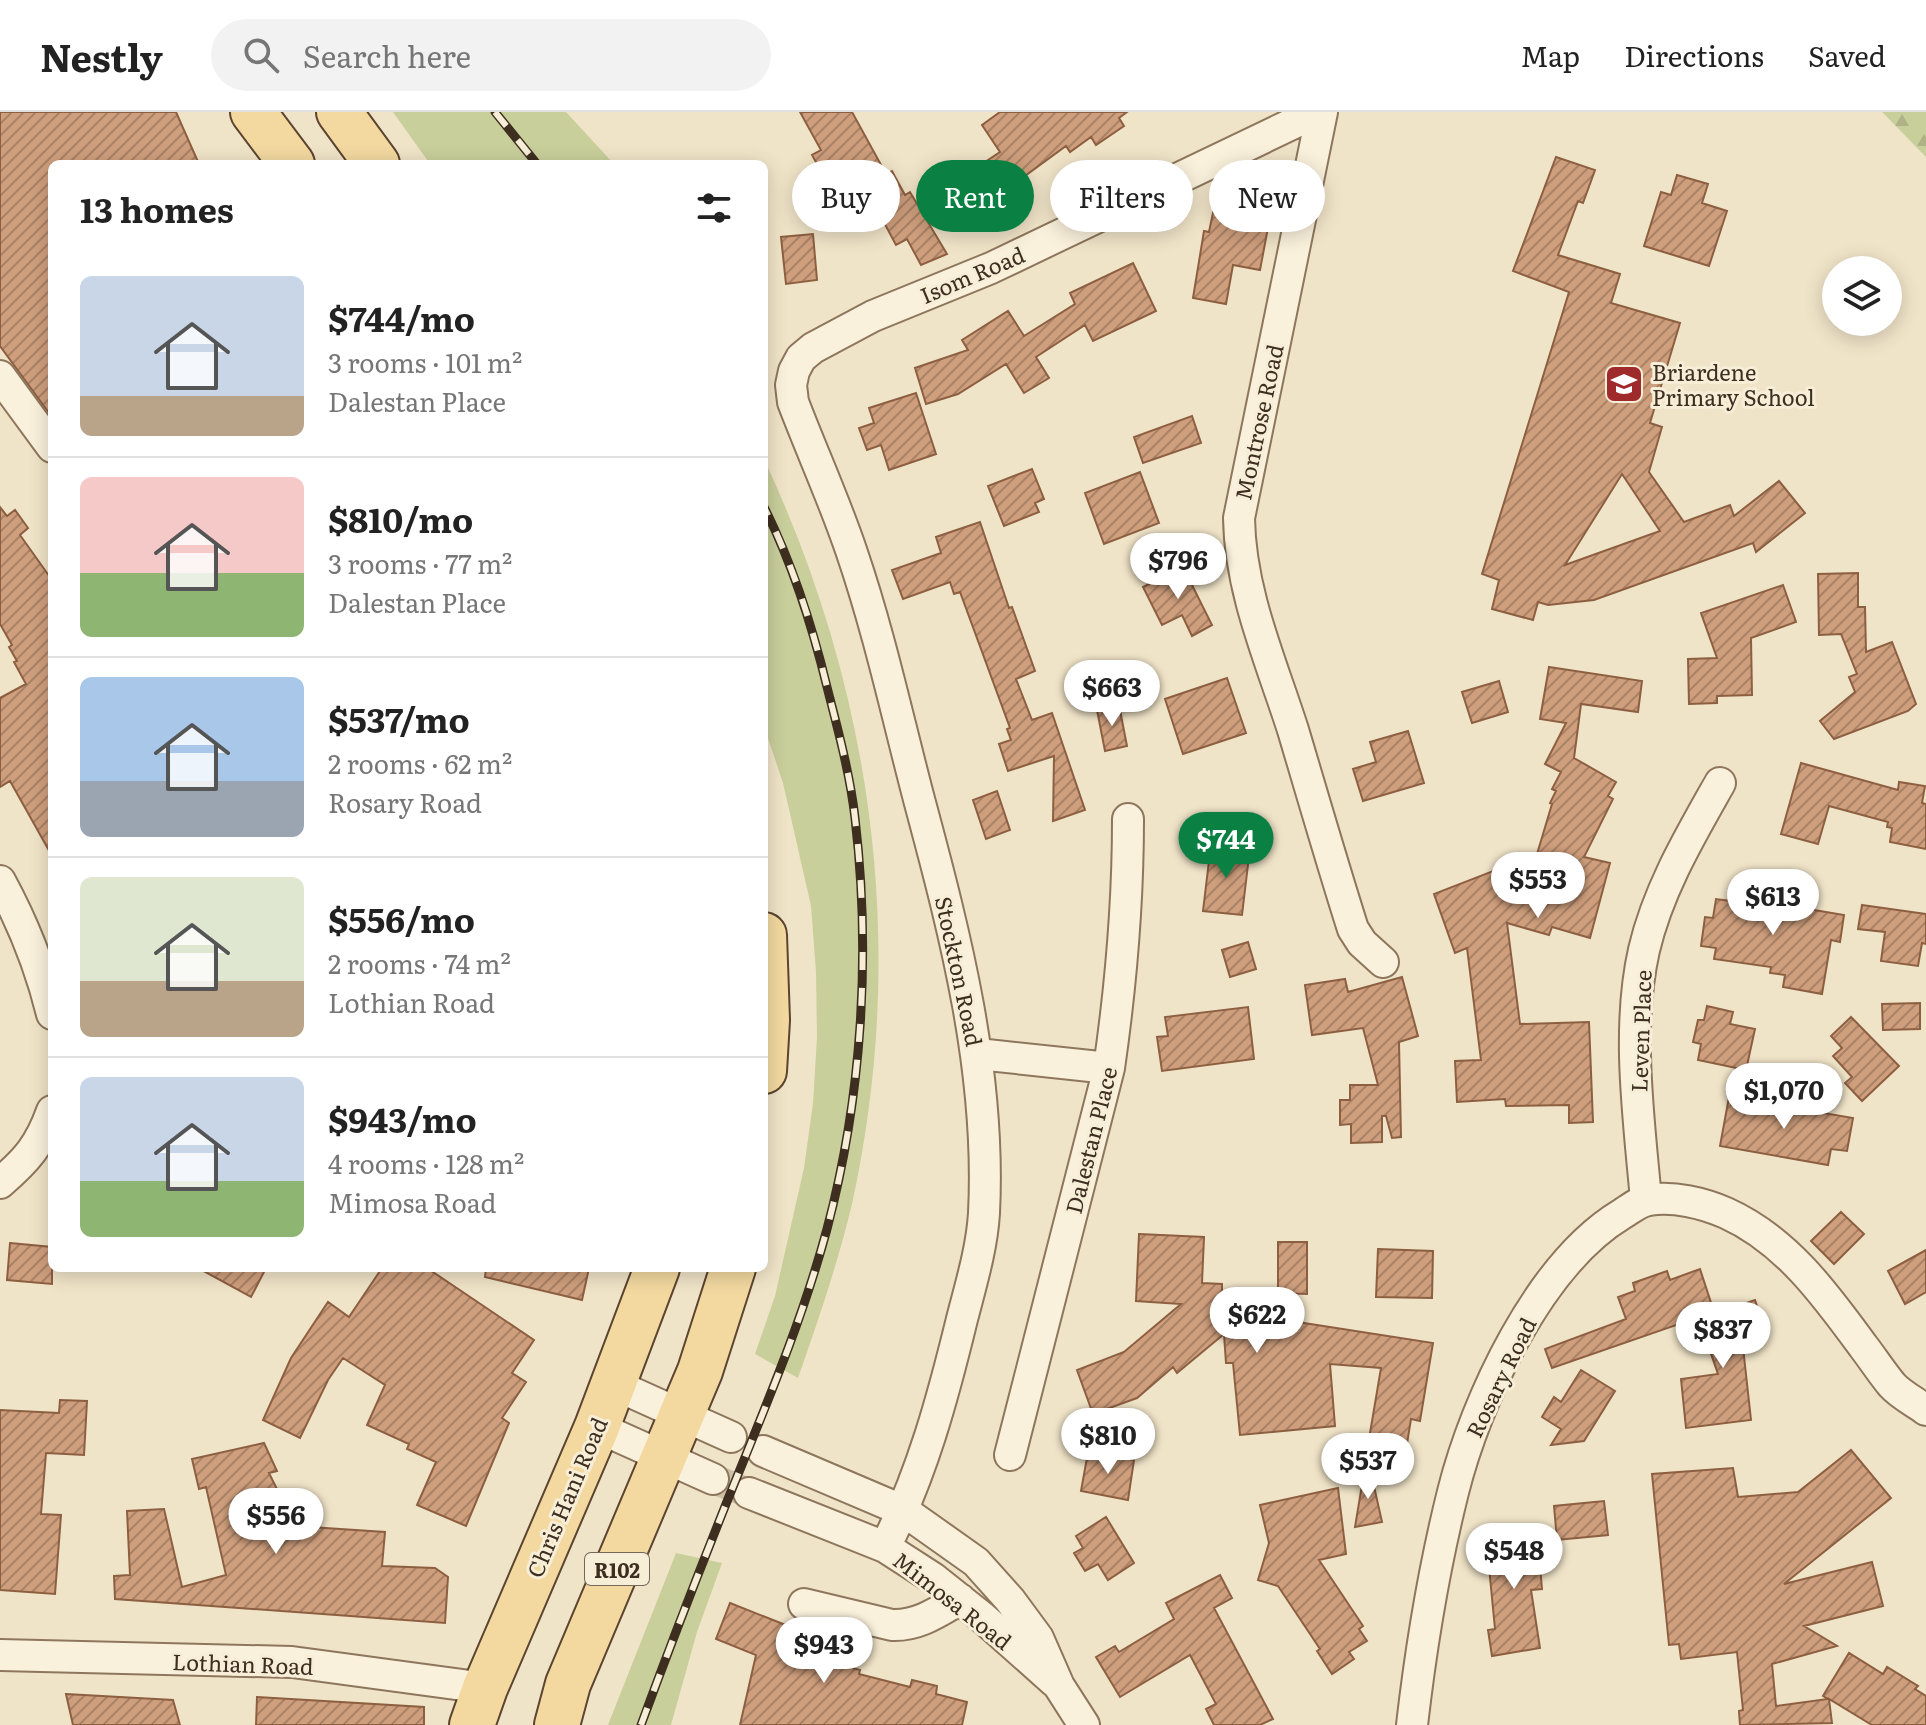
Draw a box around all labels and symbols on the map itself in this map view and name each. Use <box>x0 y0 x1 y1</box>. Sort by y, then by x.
street label: Isom Road <box>915 237 1029 311</box>
street label: Montrose Road <box>1225 341 1291 503</box>
place label: Briardene Primary School <box>1652 355 1815 413</box>
school or university icon: Briardene Primary School <box>1603 363 1645 405</box>
pin: $796 <box>1131 533 1225 601</box>
pin: $663 <box>1065 660 1159 728</box>
pin: $744 <box>1179 812 1273 880</box>
pin: $553 <box>1491 852 1585 920</box>
pin: $613 <box>1726 869 1820 937</box>
street label: Stockton Road <box>928 893 992 1049</box>
street label: Leven Place <box>1621 969 1659 1093</box>
street label: Dalestan Place <box>1056 1063 1124 1217</box>
pin: $1,070 <box>1719 1063 1849 1131</box>
pin: $622 <box>1210 1287 1304 1355</box>
pin: $837 <box>1676 1302 1770 1370</box>
street label: Rosary Road <box>1457 1311 1543 1443</box>
pin: $810 <box>1061 1408 1155 1476</box>
street label: Chris Hani Road <box>517 1412 615 1582</box>
pin: $537 <box>1321 1433 1415 1501</box>
pin: $556 <box>229 1488 323 1556</box>
pin: $548 <box>1467 1523 1561 1591</box>
street label: Mimosa Road <box>887 1543 1019 1657</box>
road number: R102 <box>585 1553 649 1585</box>
pin: $943 <box>777 1617 871 1685</box>
street label: Lothian Road <box>172 1644 314 1682</box>

